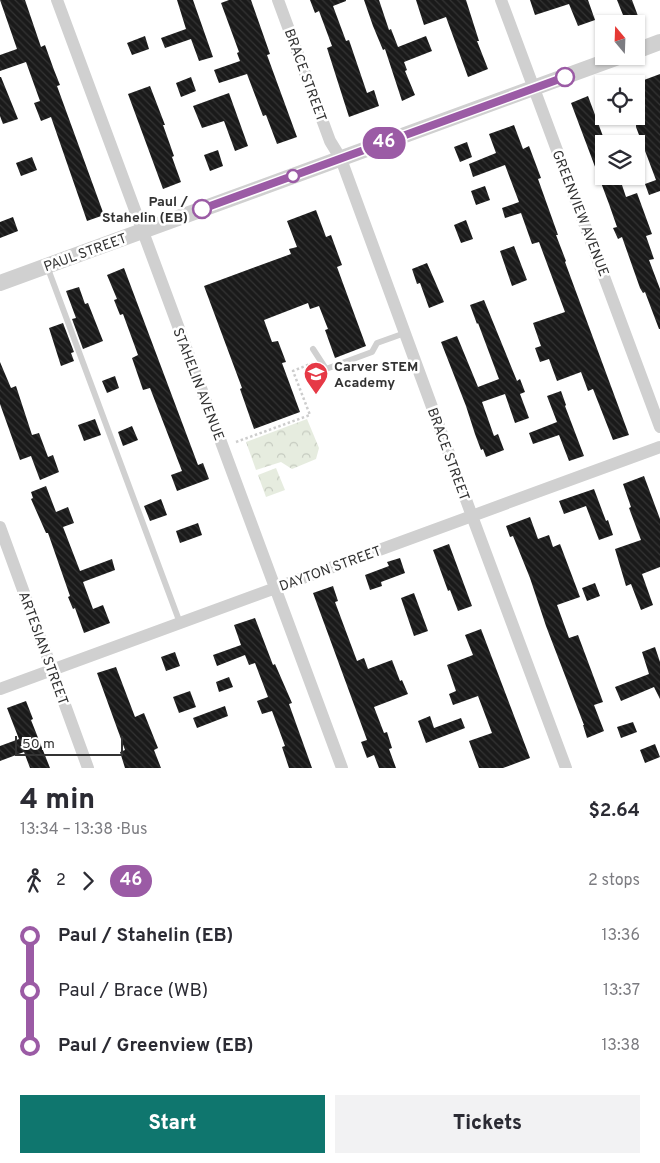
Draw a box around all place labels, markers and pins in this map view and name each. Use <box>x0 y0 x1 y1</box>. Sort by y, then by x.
unlabelled marker <box>555 67 575 87</box>
unlabelled marker <box>286 169 300 183</box>
place label: Paul / Stahelin (EB) <box>102 194 189 227</box>
marker: Paul / Stahelin (EB) <box>192 199 212 219</box>
place label: Carver STEM Academy <box>334 359 418 392</box>
school or university icon: Carver STEM Academy <box>303 361 329 395</box>

